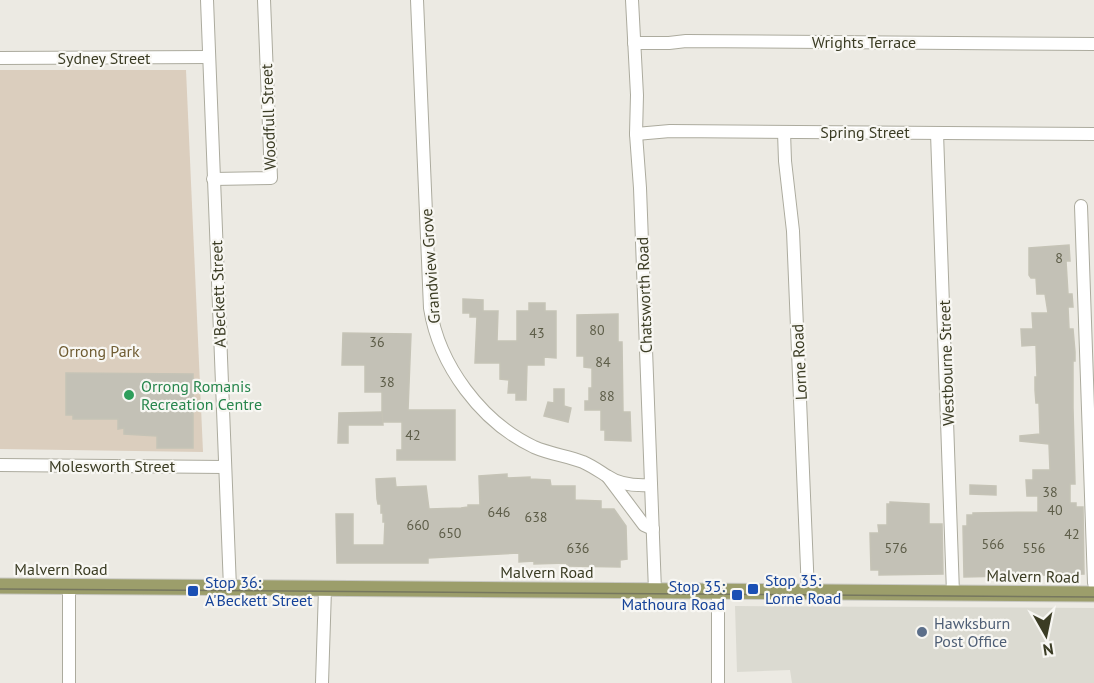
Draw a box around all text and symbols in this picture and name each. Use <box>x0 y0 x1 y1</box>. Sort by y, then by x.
street label: Wrights Terrace <box>812 32 916 52</box>
street label: Sydney Street <box>57 48 151 68</box>
street label: Woodfull Street <box>256 63 280 171</box>
street label: Spring Street <box>820 122 910 142</box>
street label: Grandview Grove <box>416 208 444 324</box>
street label: Chatsworth Road <box>632 236 656 354</box>
street label: A'Beckett Street <box>206 239 230 348</box>
house number: 8 <box>1055 249 1063 267</box>
street label: Westbourne Street <box>934 299 958 426</box>
house number: 80 <box>589 321 605 339</box>
street label: Lorne Road <box>787 323 811 401</box>
house number: 43 <box>529 324 545 342</box>
house number: 36 <box>369 333 385 351</box>
park label: Orrong Park <box>58 341 140 361</box>
house number: 84 <box>595 353 611 371</box>
house number: 38 <box>379 373 395 391</box>
place label: Orrong Romanis Recreation Centre <box>141 376 262 414</box>
house number: 88 <box>599 387 615 405</box>
marker: Orrong Romanis Recreation Centre <box>122 388 136 402</box>
house number: 42 <box>405 426 421 444</box>
street label: Molesworth Street <box>49 456 176 476</box>
house number: 38 <box>1042 483 1058 501</box>
house number: 40 <box>1047 501 1063 519</box>
house number: 646 <box>488 503 510 521</box>
house number: 638 <box>525 508 547 526</box>
house number: 660 <box>407 516 430 534</box>
house number: 650 <box>439 524 462 542</box>
house number: 42 <box>1064 525 1080 543</box>
house number: 566 <box>982 535 1004 553</box>
house number: 636 <box>567 539 589 557</box>
house number: 576 <box>885 539 907 557</box>
house number: 556 <box>1023 539 1045 557</box>
street label: Malvern Road <box>14 559 108 579</box>
street label: Malvern Road <box>500 562 594 582</box>
street label: Malvern Road <box>986 565 1080 587</box>
place label: Stop 35: Lorne Road <box>765 570 841 608</box>
place label: Stop 36: A'Beckett Street <box>205 572 313 610</box>
place label: Stop 35: Mathoura Road <box>622 576 725 614</box>
marker: Stop 35: Lorne Road <box>746 582 760 596</box>
marker: Stop 36: A'Beckett Street <box>186 584 200 598</box>
marker: Stop 35: Mathoura Road <box>730 588 744 602</box>
north arrow <box>1016 605 1076 665</box>
place label: Hawksburn Post Office <box>934 613 1010 651</box>
marker: Hawksburn Post Office <box>915 625 929 639</box>
text: N <box>1042 639 1055 661</box>

